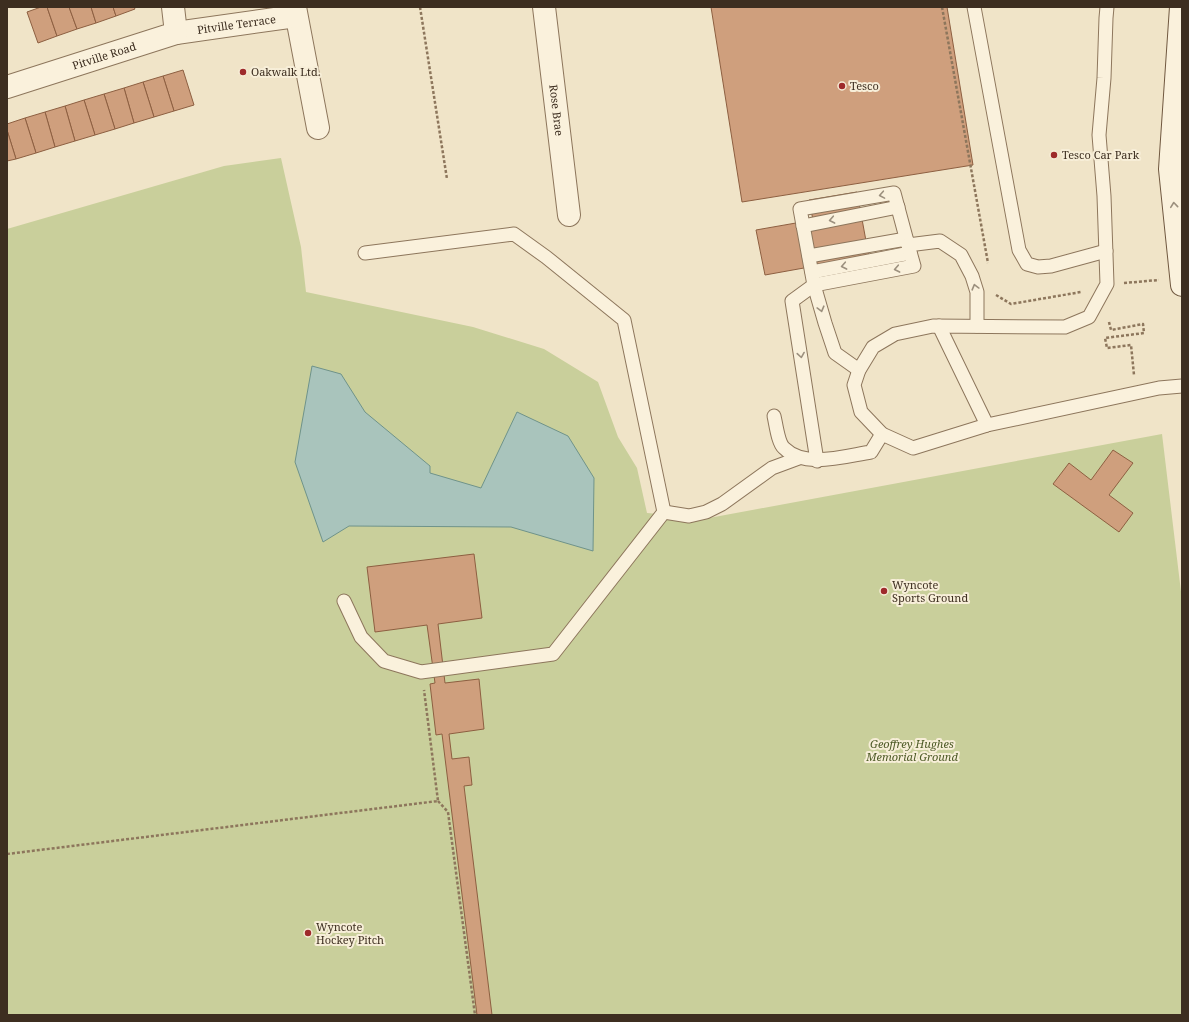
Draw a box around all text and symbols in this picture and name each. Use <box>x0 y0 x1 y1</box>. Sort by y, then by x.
street label: Pitville Terrace <box>196 11 277 37</box>
street label: Pitville Road <box>70 38 138 73</box>
place label: Oakwalk Ltd. <box>251 64 321 79</box>
marker: Oakwalk Ltd. <box>238 67 248 77</box>
place label: Tesco <box>850 78 879 93</box>
marker: Tesco <box>837 81 847 91</box>
street label: Rose Brae <box>546 84 567 137</box>
place label: Tesco Car Park <box>1062 147 1140 162</box>
marker: Tesco Car Park <box>1049 150 1059 160</box>
one-way arrow <box>879 190 886 199</box>
one-way arrow <box>1169 202 1178 208</box>
one-way arrow <box>829 216 835 224</box>
one-way arrow <box>841 261 847 269</box>
one-way arrow <box>894 265 900 273</box>
one-way arrow <box>971 284 980 291</box>
one-way arrow <box>816 306 825 313</box>
one-way arrow <box>796 352 805 358</box>
place label: Wyncote Sports Ground <box>892 577 968 605</box>
marker: Wyncote Sports Ground <box>879 586 889 596</box>
park label: Geoffrey Hughes Memorial Ground <box>865 736 958 764</box>
place label: Wyncote Hockey Pitch <box>316 919 384 947</box>
marker: Wyncote Hockey Pitch <box>303 928 313 938</box>

